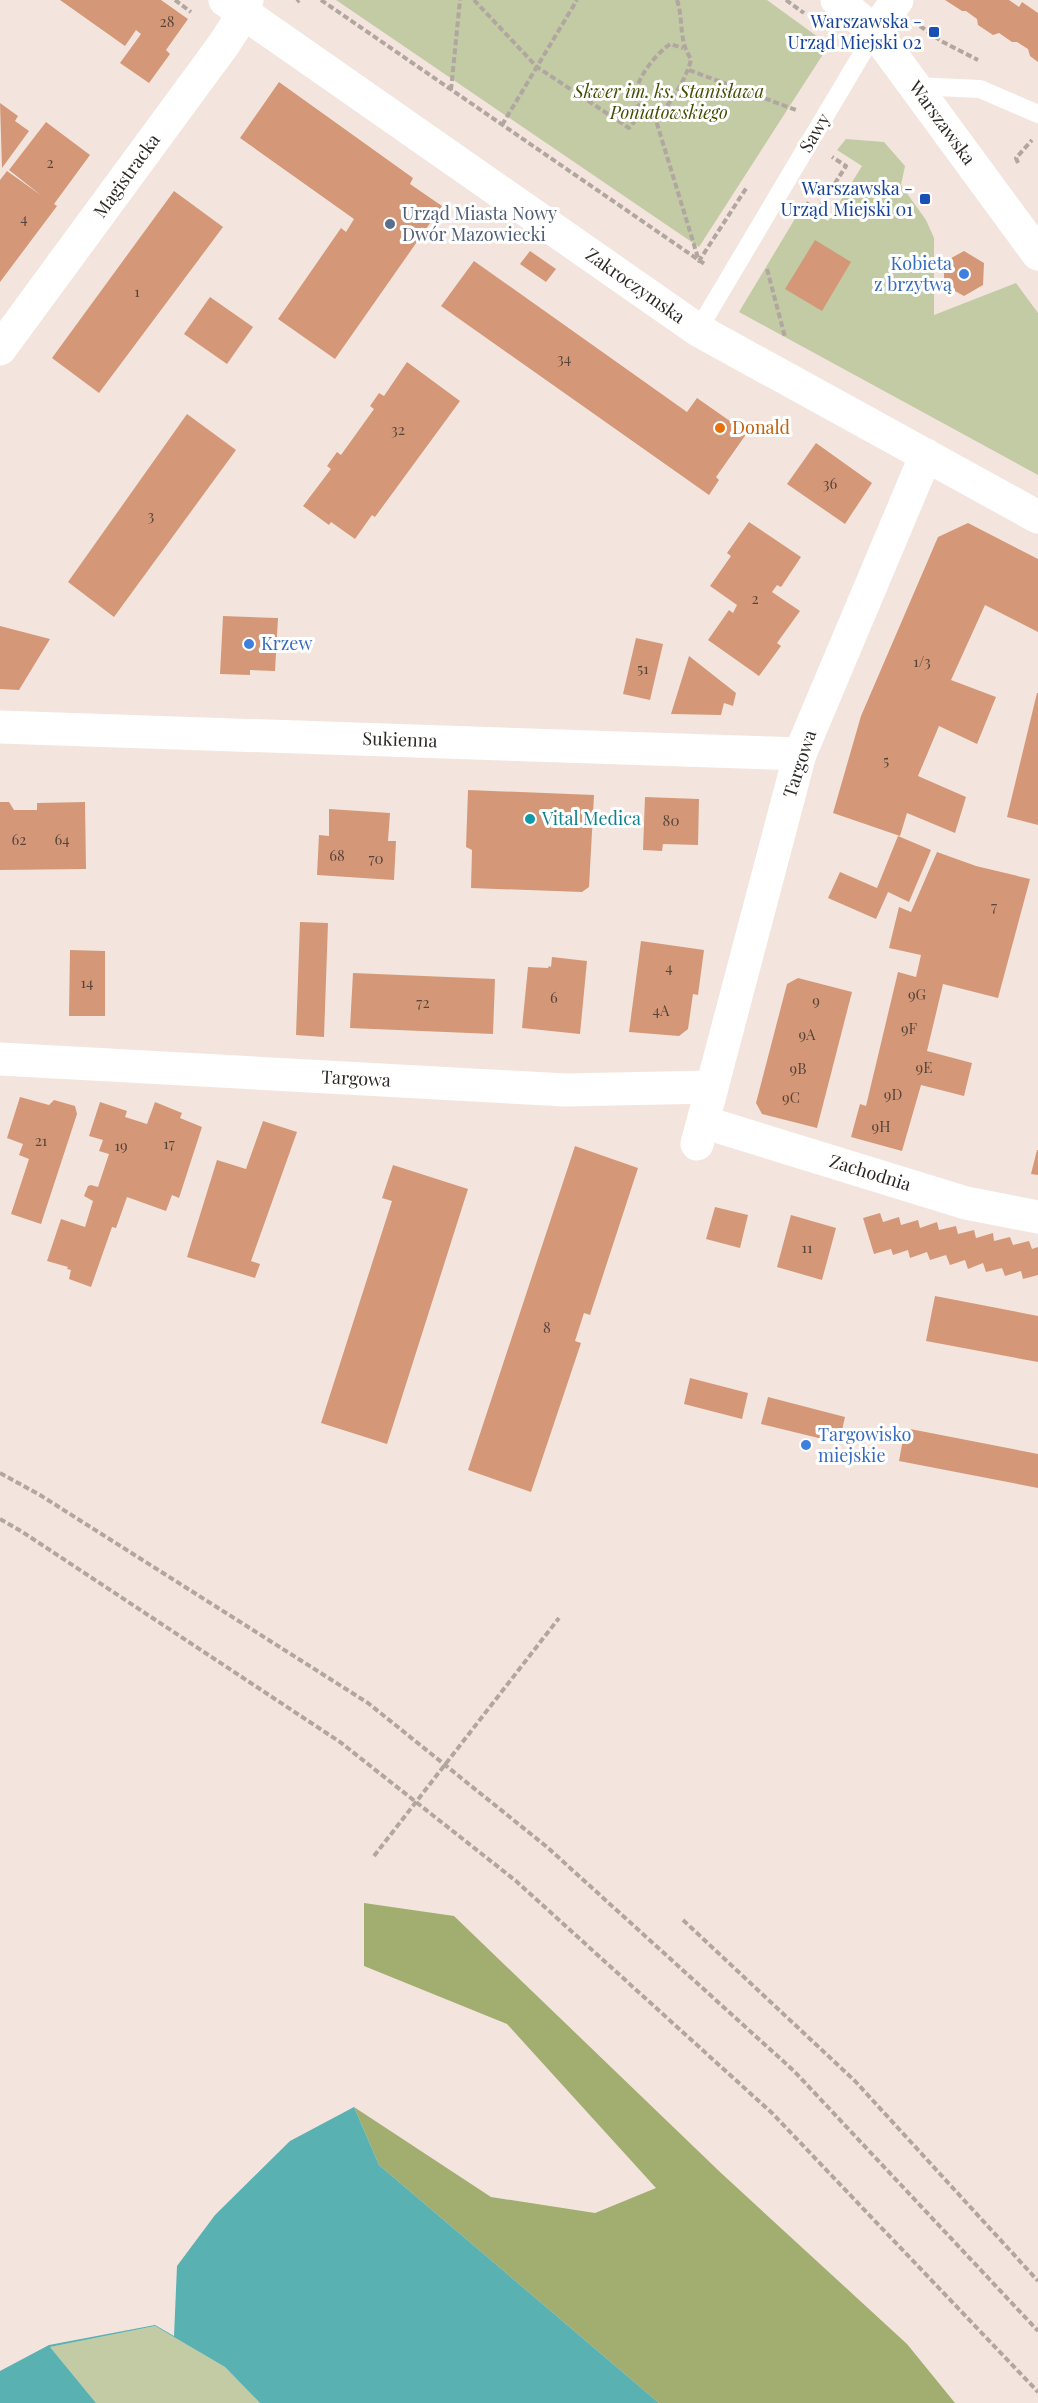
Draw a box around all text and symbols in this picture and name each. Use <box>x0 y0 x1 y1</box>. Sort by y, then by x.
place label: Warszawska - Urząd Miejski 02 <box>788 9 922 54</box>
house number: 28 <box>160 11 175 31</box>
marker: Warszawska - Urząd Miejski 02 <box>927 25 941 39</box>
street label: Warszawska <box>904 75 981 169</box>
park label: Skwer im. ks. Stanisława Poniatowskiego <box>573 79 764 124</box>
street label: Sawy <box>793 109 835 156</box>
street label: Magistracka <box>88 129 165 222</box>
house number: 2 <box>46 152 54 172</box>
place label: Warszawska - Urząd Miejski 01 <box>780 176 913 221</box>
marker: Warszawska - Urząd Miejski 01 <box>918 192 932 206</box>
place label: Urząd Miasta Nowy Dwór Mazowiecki <box>402 201 557 246</box>
house number: 4 <box>20 208 28 228</box>
marker: Urząd Miasta Nowy Dwór Mazowiecki <box>383 217 397 231</box>
street label: Zakroczymska <box>581 242 690 328</box>
place label: Kobieta z brzytwą <box>874 251 952 296</box>
marker: Kobieta z brzytwą <box>957 267 971 281</box>
house number: 1 <box>134 281 140 301</box>
house number: 34 <box>557 348 571 368</box>
place label: Donald <box>732 415 791 439</box>
house number: 32 <box>391 419 405 439</box>
marker: Donald <box>713 421 727 435</box>
house number: 36 <box>823 473 837 493</box>
house number: 3 <box>148 505 155 525</box>
house number: 2 <box>751 588 759 608</box>
place label: Krzew <box>261 631 312 655</box>
marker: Krzew <box>242 637 256 651</box>
house number: 1/3 <box>913 651 931 671</box>
house number: 51 <box>637 658 649 678</box>
street label: Sukienna <box>362 726 438 752</box>
street label: Targowa <box>777 727 821 801</box>
house number: 5 <box>883 750 889 770</box>
place label: Vital Medica <box>541 806 641 830</box>
house number: 80 <box>663 810 679 830</box>
marker: Vital Medica <box>523 812 537 826</box>
house number: 62 <box>12 829 26 849</box>
house number: 64 <box>54 829 70 849</box>
house number: 68 <box>329 845 345 865</box>
house number: 70 <box>368 848 384 868</box>
house number: 7 <box>991 896 997 916</box>
house number: 4 <box>665 957 673 977</box>
house number: 14 <box>81 972 93 992</box>
house number: 9G <box>908 984 927 1004</box>
house number: 6 <box>550 987 558 1007</box>
house number: 9 <box>812 990 820 1010</box>
house number: 72 <box>416 992 430 1012</box>
house number: 4A <box>653 1000 670 1020</box>
house number: 9F <box>901 1018 918 1038</box>
house number: 9A <box>798 1024 816 1044</box>
house number: 9E <box>916 1057 932 1077</box>
house number: 9B <box>790 1058 806 1078</box>
street label: Targowa <box>321 1064 392 1092</box>
house number: 9D <box>884 1084 902 1104</box>
house number: 9C <box>782 1087 800 1107</box>
house number: 9H <box>872 1116 891 1136</box>
house number: 21 <box>35 1130 48 1150</box>
house number: 17 <box>163 1133 175 1153</box>
house number: 19 <box>114 1135 128 1155</box>
street label: Zachodnia <box>826 1148 914 1196</box>
house number: 11 <box>801 1237 813 1257</box>
house number: 8 <box>543 1317 551 1337</box>
place label: Targowisko miejskie <box>818 1422 912 1467</box>
marker: Targowisko miejskie <box>799 1438 813 1452</box>

